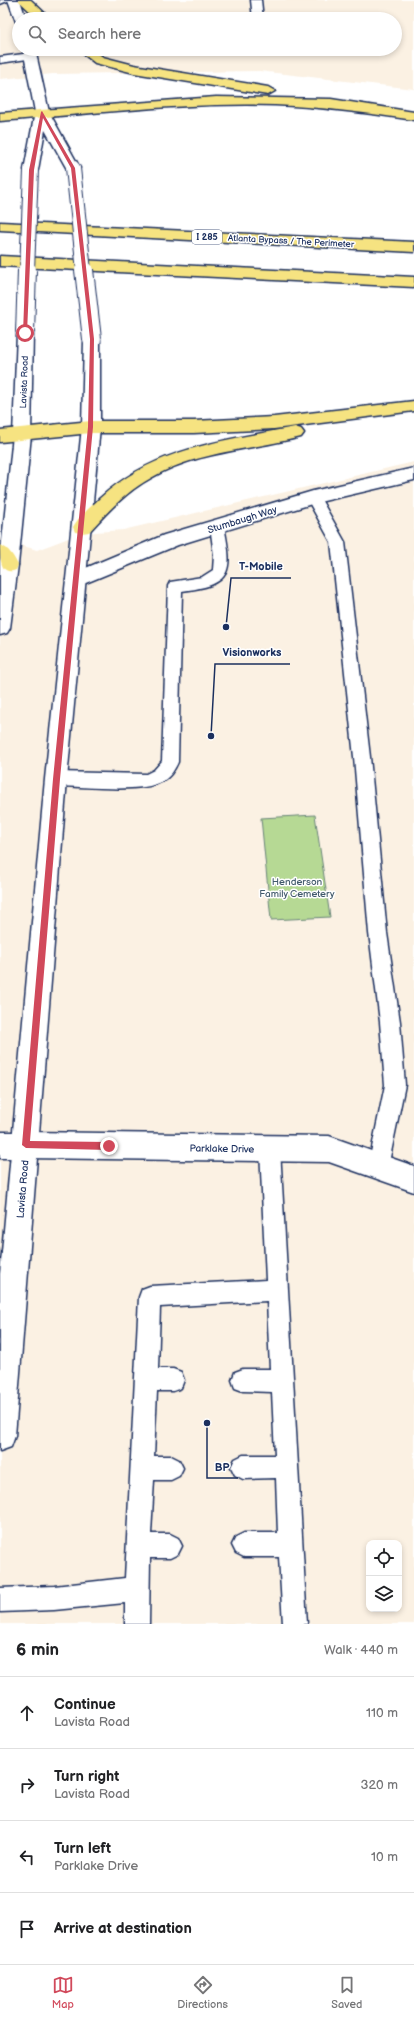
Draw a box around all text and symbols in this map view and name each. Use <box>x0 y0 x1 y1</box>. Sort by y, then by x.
search box <box>12 12 402 56</box>
icon: search <box>26 23 48 45</box>
text: Search here <box>58 25 141 44</box>
road number: I 285 <box>192 230 222 244</box>
street label: Atlanta Bypass / The Perimeter <box>228 233 355 250</box>
route start <box>16 324 34 342</box>
street label: Lavista Road <box>18 356 31 409</box>
street label: Stumbaugh Way <box>206 504 279 536</box>
callout: T-Mobile <box>231 555 291 578</box>
text: T-Mobile <box>239 560 283 573</box>
callout: Visionworks <box>215 641 290 664</box>
text: Visionworks <box>223 646 282 659</box>
park label: Henderson Family Cemetery <box>259 876 335 900</box>
route end <box>100 1137 118 1155</box>
street label: Parklake Drive <box>190 1142 255 1156</box>
street label: Lavista Road <box>14 1159 32 1219</box>
callout: BP <box>207 1455 238 1478</box>
text: BP <box>215 1461 229 1474</box>
map controls <box>366 1540 402 1612</box>
button: locate <box>366 1540 402 1576</box>
button: layers <box>366 1576 402 1612</box>
text: 6 min <box>16 1640 59 1660</box>
text: Walk · 440 m <box>324 1642 398 1658</box>
text: Continue <box>54 1695 116 1714</box>
icon: ahead <box>16 1702 38 1724</box>
text: 110 m <box>366 1705 398 1721</box>
text: Lavista Road <box>54 1714 130 1730</box>
text: Turn right <box>54 1767 119 1786</box>
icon: right <box>16 1774 38 1796</box>
text: 320 m <box>360 1777 398 1793</box>
text: Lavista Road <box>54 1786 130 1802</box>
text: Turn left <box>54 1839 111 1858</box>
icon: left <box>16 1846 38 1868</box>
text: 10 m <box>371 1849 398 1865</box>
text: Parklake Drive <box>54 1858 138 1874</box>
icon: arrive <box>16 1918 38 1940</box>
text: Arrive at destination <box>54 1919 192 1938</box>
tab: Map <box>52 1974 74 2011</box>
tab: Directions <box>177 1974 228 2011</box>
tab: Saved <box>331 1974 362 2011</box>

